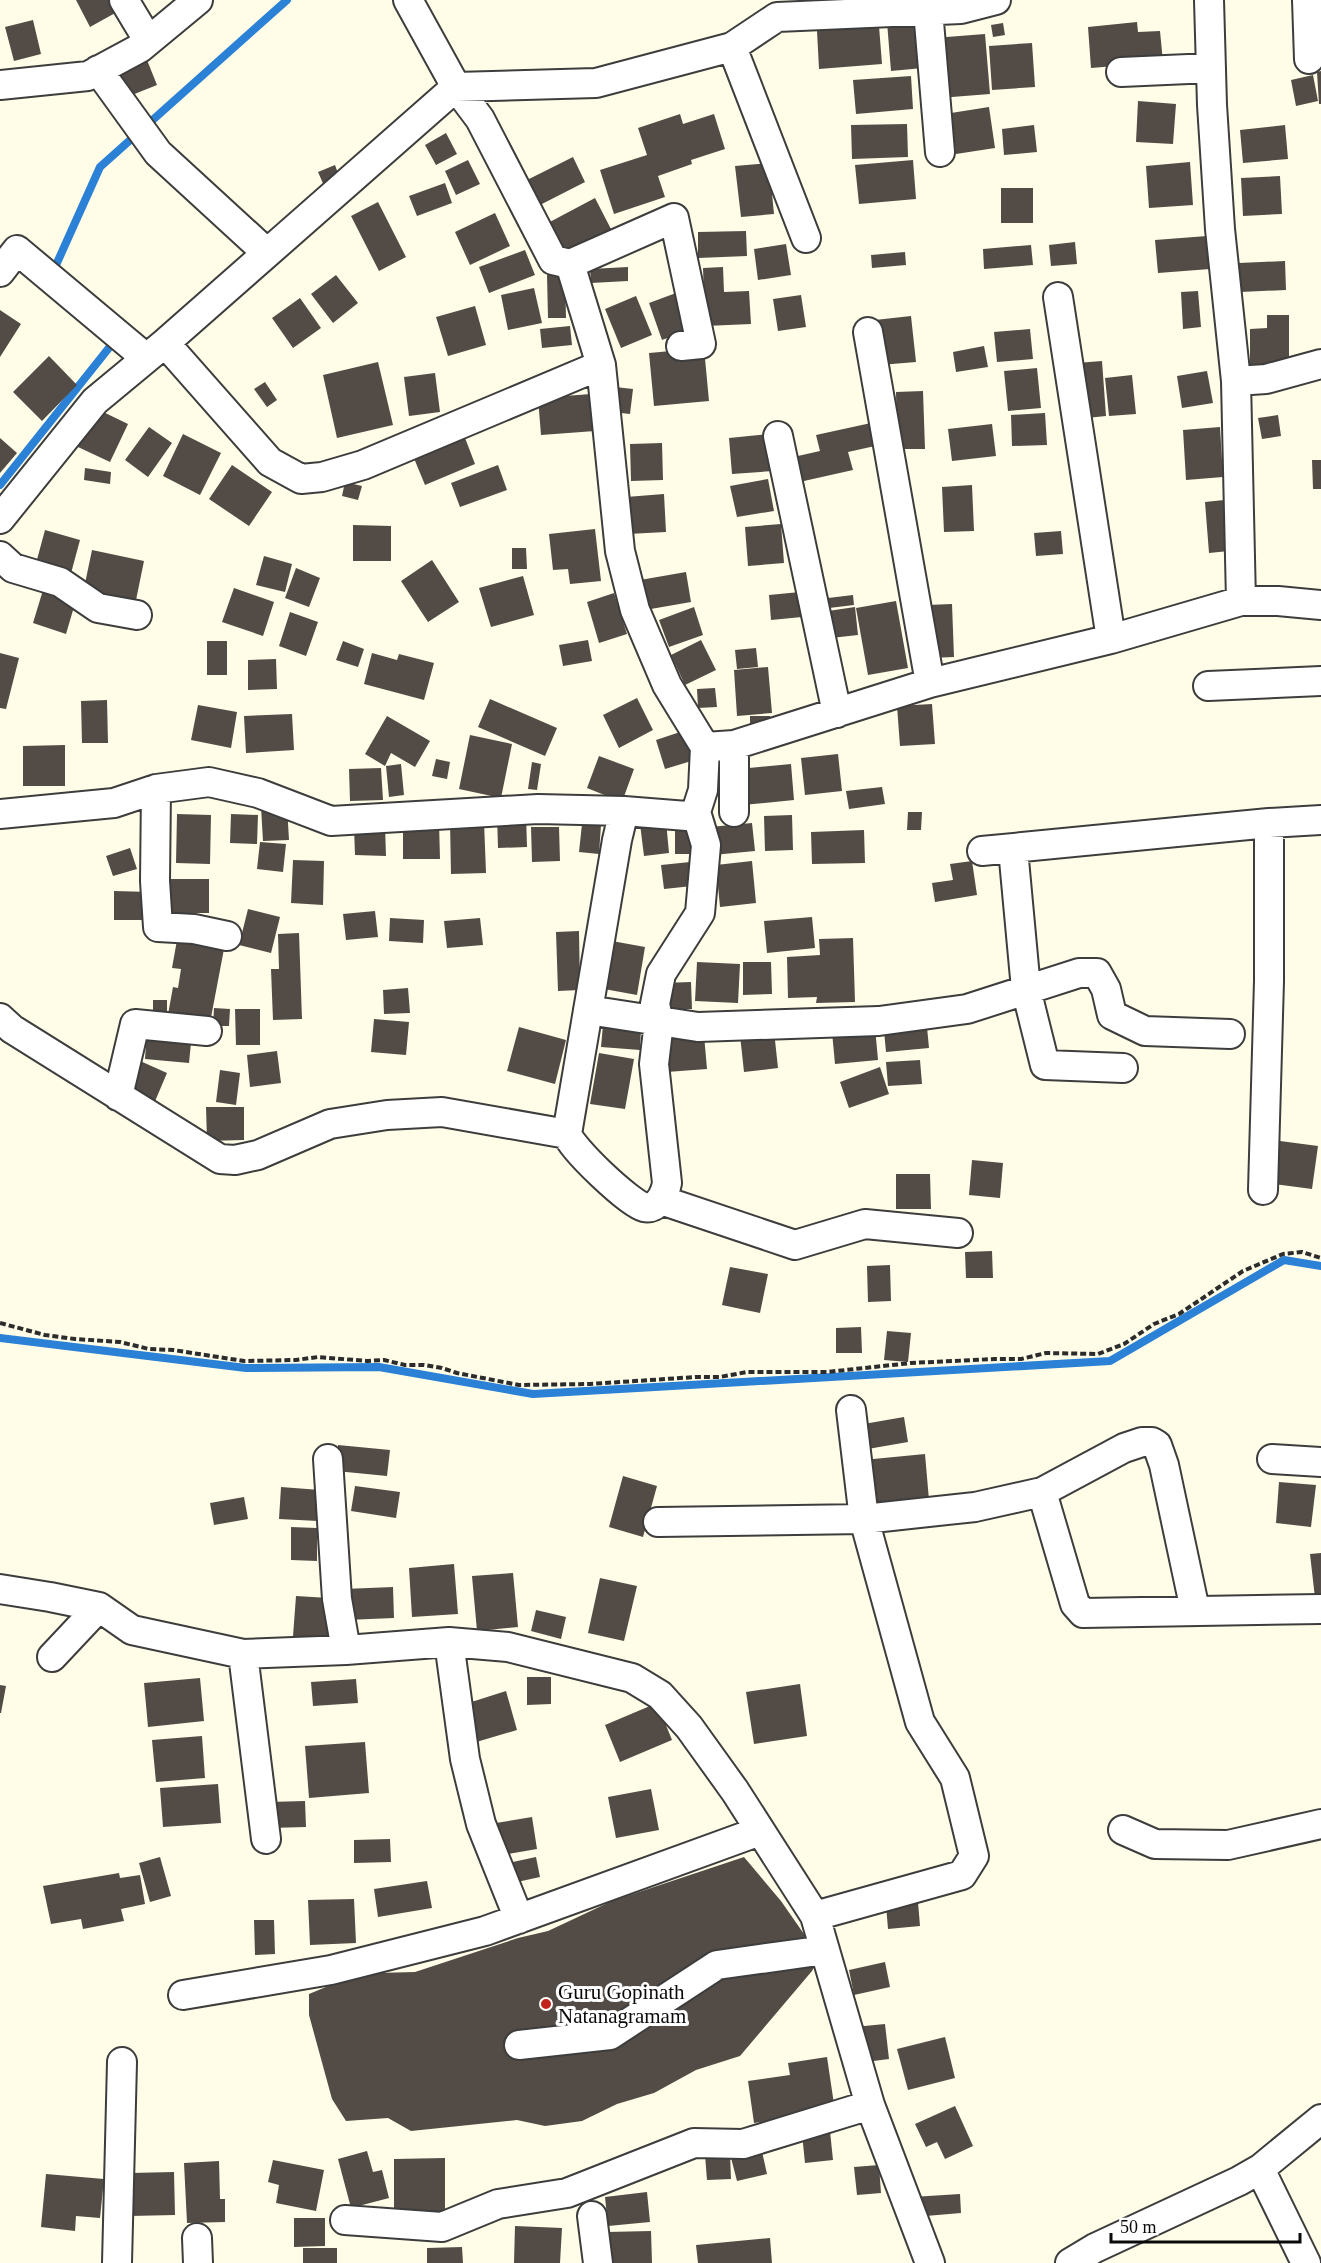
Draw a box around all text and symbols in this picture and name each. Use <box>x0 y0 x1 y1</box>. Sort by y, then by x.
place label: Guru Gopinath Natanagramam <box>558 1980 686 2028</box>
marker: Guru Gopinath Natanagramam <box>539 1997 553 2011</box>
scale bar <box>1111 2206 1300 2244</box>
text: 50 m <box>1120 2217 1157 2237</box>

